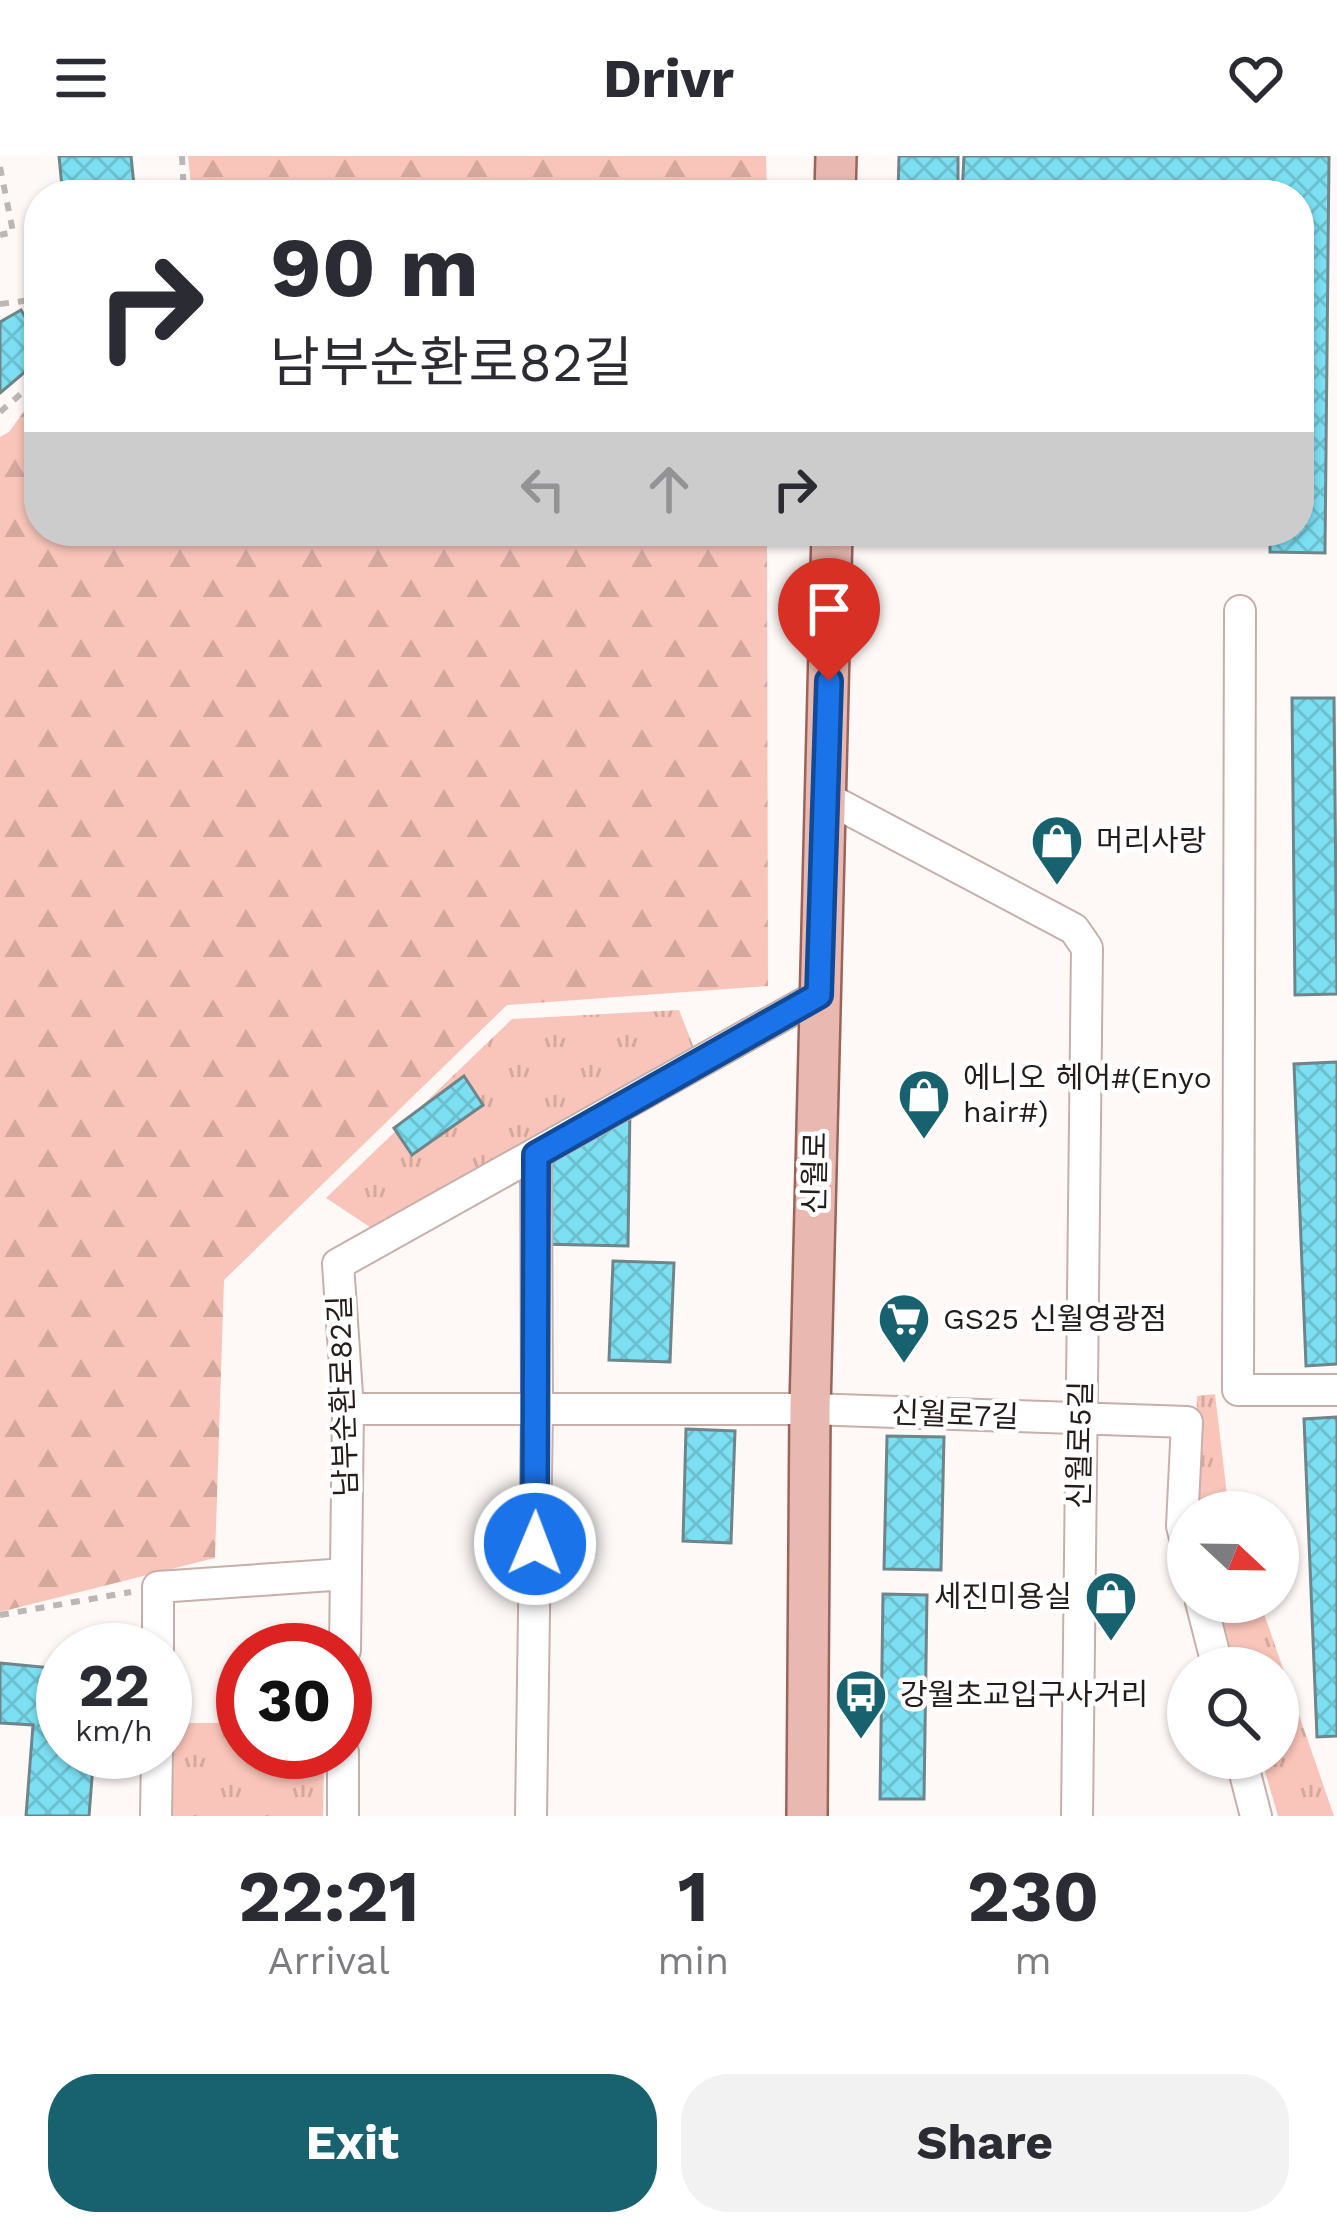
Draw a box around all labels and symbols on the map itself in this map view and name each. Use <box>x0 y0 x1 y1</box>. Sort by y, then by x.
pin <box>778 558 880 681</box>
shop icon: 머리사랑 <box>1029 813 1085 887</box>
place label: 머리사랑 <box>1096 823 1206 858</box>
place label: 에니오 헤어#(Enyo hair#) <box>963 1060 1212 1129</box>
shop icon: 에니오 헤어#(Enyo hair#) <box>896 1067 952 1141</box>
street label: 신월로 <box>796 1131 833 1215</box>
supermarket icon: GS25 신월영광점 <box>876 1291 932 1365</box>
street label: 남부순환로82길 <box>321 1295 364 1497</box>
place label: GS25 신월영광점 <box>943 1301 1167 1336</box>
street label: 신월로5길 <box>1061 1381 1098 1509</box>
street label: 신월로7길 <box>891 1395 1019 1434</box>
position arrow <box>472 1481 598 1607</box>
north arrow <box>1167 1491 1299 1623</box>
shop icon: 세진미용실 <box>1083 1569 1139 1643</box>
place label: 세진미용실 <box>934 1579 1072 1614</box>
speed limit sign: 30 <box>216 1623 372 1779</box>
bus stop icon: 강월초교입구사거리 <box>833 1667 889 1741</box>
place label: 강월초교입구사거리 <box>900 1677 1148 1712</box>

